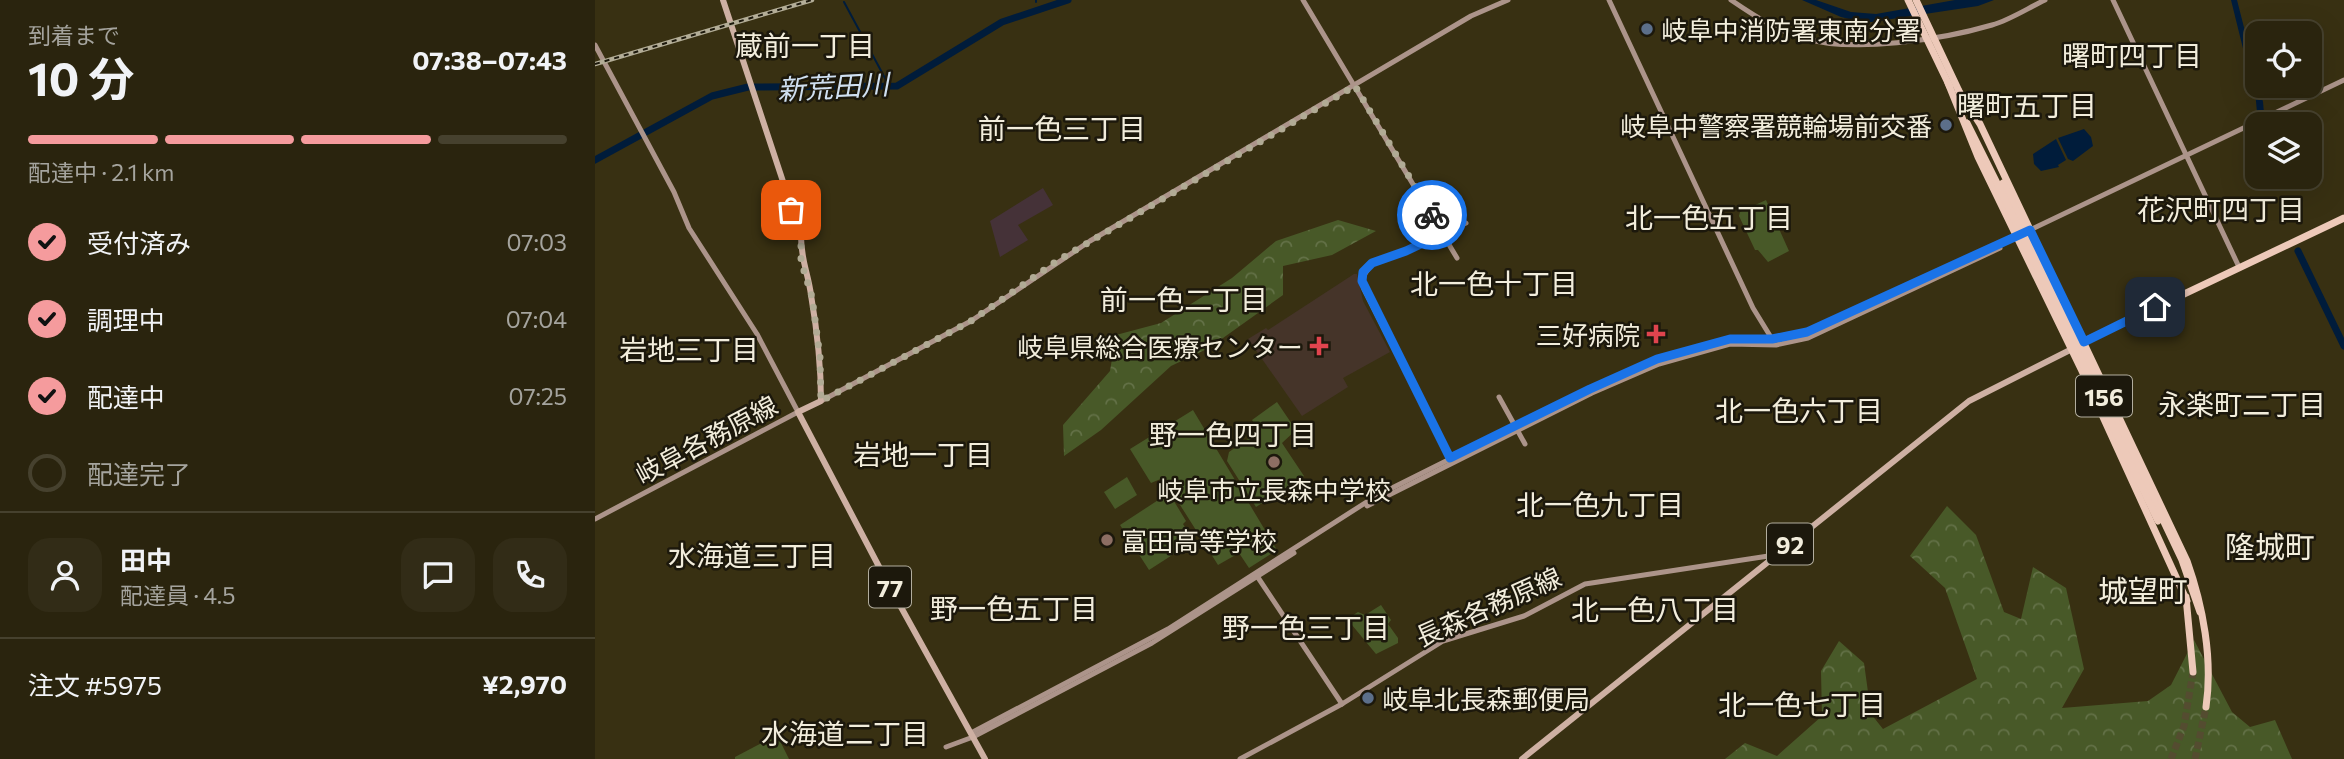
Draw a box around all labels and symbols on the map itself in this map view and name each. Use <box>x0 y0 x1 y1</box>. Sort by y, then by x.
place label: 岐阜中消防署東南分署 <box>1661 14 1921 45</box>
marker: 岐阜中消防署東南分署 <box>1639 21 1655 37</box>
district label: 蔵前一丁目 <box>735 28 875 62</box>
district label: 曙町四丁目 <box>2062 38 2202 72</box>
water label: 新荒田川 <box>776 66 893 106</box>
district label: 曙町五丁目 <box>1957 88 2097 122</box>
place label: 岐阜中警察署競輪場前交番 <box>1620 110 1932 141</box>
district label: 前一色三丁目 <box>978 111 1146 145</box>
marker: 岐阜中警察署競輪場前交番 <box>1938 117 1954 133</box>
pin <box>761 180 821 240</box>
courier <box>1397 180 1467 250</box>
district label: 花沢町四丁目 <box>2137 192 2305 226</box>
district label: 北一色五丁目 <box>1625 200 1793 234</box>
district label: 北一色十丁目 <box>1410 266 1578 300</box>
pin <box>2125 277 2185 337</box>
district label: 前一色二丁目 <box>1100 282 1268 316</box>
place label: 三好病院 <box>1536 319 1640 350</box>
marker: 三好病院 <box>1646 324 1666 344</box>
place label: 岐阜県総合医療センター <box>1017 331 1303 362</box>
district label: 岩地三丁目 <box>619 332 759 366</box>
marker: 岐阜県総合医療センター <box>1309 336 1329 356</box>
road number: 156 <box>2076 376 2132 416</box>
district label: 永楽町二丁目 <box>2158 387 2326 421</box>
street label: 岐阜各務原線 <box>630 389 782 489</box>
district label: 北一色六丁目 <box>1715 393 1883 427</box>
district label: 野一色四丁目 <box>1149 417 1317 451</box>
district label: 岩地一丁目 <box>853 437 993 471</box>
marker: 岐阜市立長森中学校 <box>1266 454 1282 470</box>
place label: 岐阜市立長森中学校 <box>1157 474 1391 505</box>
district label: 北一色九丁目 <box>1516 487 1684 521</box>
road number: 92 <box>1767 524 1813 564</box>
place label: 富田高等学校 <box>1121 525 1277 556</box>
district label: 隆城町 <box>2225 527 2315 564</box>
marker: 富田高等学校 <box>1099 532 1115 548</box>
district label: 水海道三丁目 <box>668 538 836 572</box>
street label: 長森各務原線 <box>1410 560 1566 652</box>
road number: 77 <box>869 566 911 608</box>
district label: 城望町 <box>2098 571 2188 608</box>
district label: 野一色五丁目 <box>930 591 1098 625</box>
district label: 北一色八丁目 <box>1571 592 1739 626</box>
district label: 野一色三丁目 <box>1222 610 1390 644</box>
place label: 岐阜北長森郵便局 <box>1382 683 1590 714</box>
district label: 北一色七丁目 <box>1718 687 1886 721</box>
marker: 岐阜北長森郵便局 <box>1360 690 1376 706</box>
district label: 水海道二丁目 <box>761 716 929 750</box>

